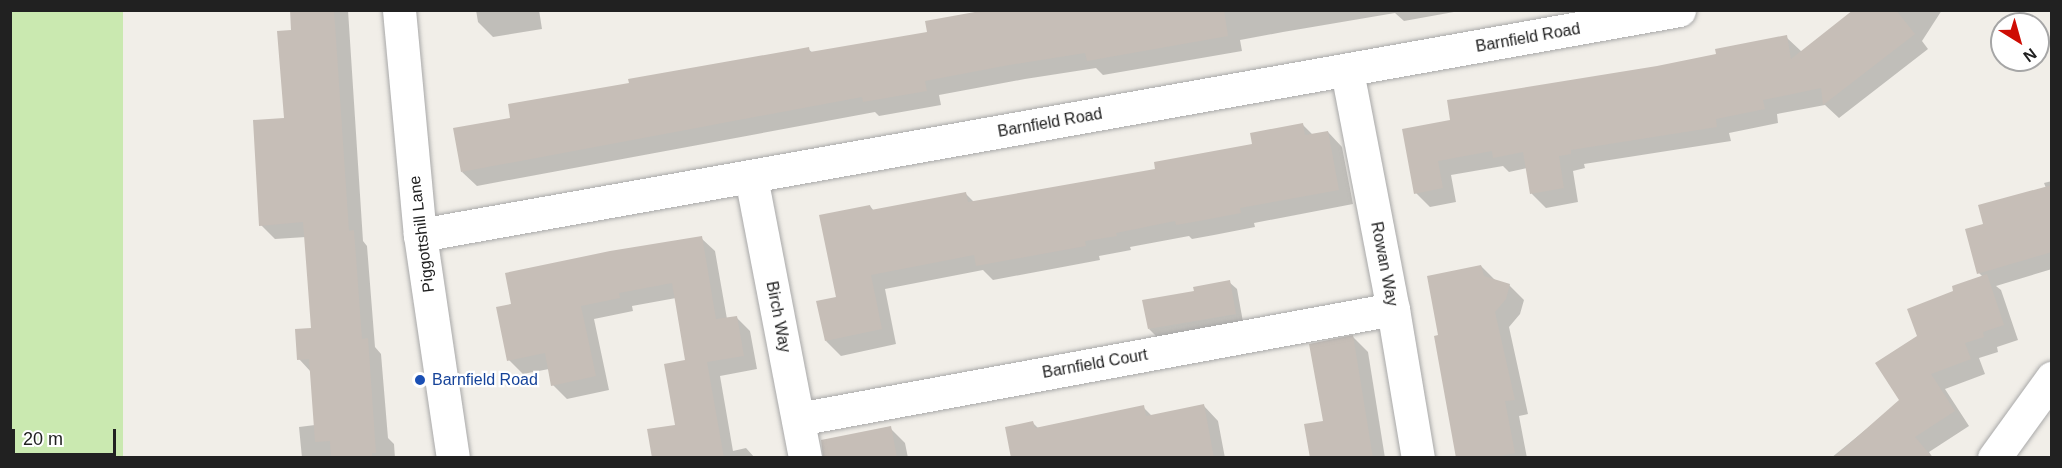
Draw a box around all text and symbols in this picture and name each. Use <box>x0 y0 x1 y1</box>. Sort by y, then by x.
north arrow <box>1990 12 2050 72</box>
street label: Barnfield Road <box>1474 19 1582 57</box>
text: N <box>2020 45 2040 65</box>
street label: Barnfield Road <box>996 104 1104 142</box>
street label: Piggottshill Lane <box>405 175 439 293</box>
street label: Rowan Way <box>1366 220 1402 308</box>
street label: Birch Way <box>762 280 794 354</box>
street label: Barnfield Court <box>1041 345 1149 383</box>
place label: Barnfield Road <box>432 370 538 390</box>
marker: Barnfield Road <box>413 373 427 387</box>
scale bar <box>15 417 118 455</box>
text: 20 m <box>23 429 63 449</box>

